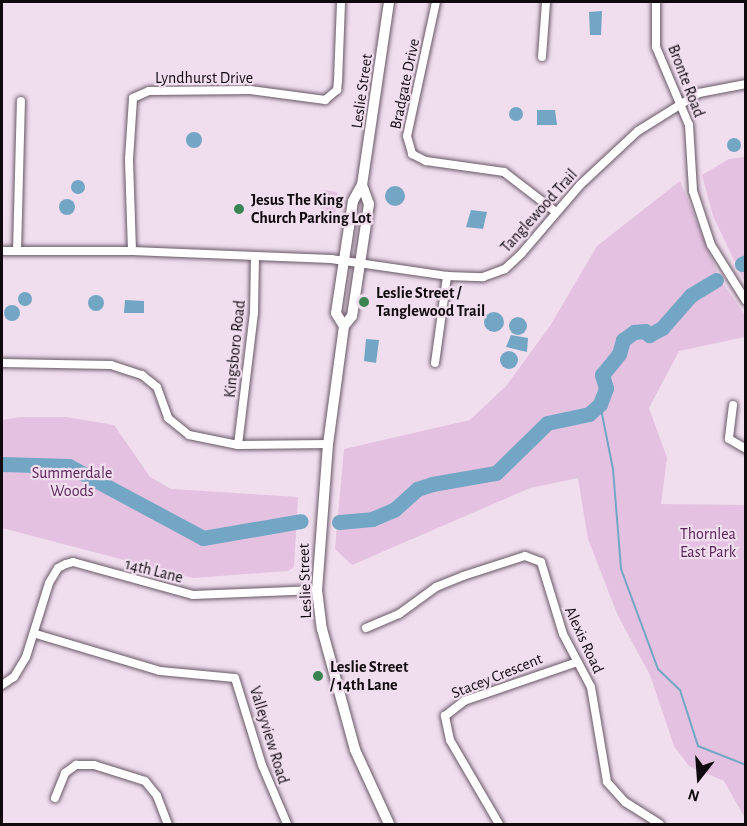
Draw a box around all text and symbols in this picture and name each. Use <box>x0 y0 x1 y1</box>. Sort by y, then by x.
street label: Bradgate Drive <box>386 37 424 131</box>
street label: Bronte Road <box>663 42 709 120</box>
street label: Leslie Street <box>347 52 377 130</box>
street label: Lyndhurst Drive <box>155 68 253 88</box>
street label: Tanglewood Trail <box>497 165 581 257</box>
place label: Jesus The King Church Parking Lot <box>251 190 371 228</box>
marker: Jesus The King Church Parking Lot <box>232 202 246 216</box>
place label: Leslie Street / Tanglewood Trail <box>376 283 485 321</box>
marker: Leslie Street / Tanglewood Trail <box>357 295 371 309</box>
street label: Kingsboro Road <box>220 299 250 399</box>
park label: Summerdale Woods <box>32 463 112 501</box>
park label: Thornlea East Park <box>680 524 736 562</box>
street label: Leslie Street <box>294 543 316 619</box>
street label: 14th Lane <box>123 555 185 587</box>
street label: Alexis Road <box>560 603 608 677</box>
street label: Stacey Crescent <box>449 649 545 703</box>
place label: Leslie Street / 14th Lane <box>330 657 408 695</box>
marker: Leslie Street / 14th Lane <box>311 669 325 683</box>
street label: Valleyview Road <box>245 684 293 786</box>
north arrow <box>669 748 729 808</box>
text: N <box>686 786 701 804</box>

